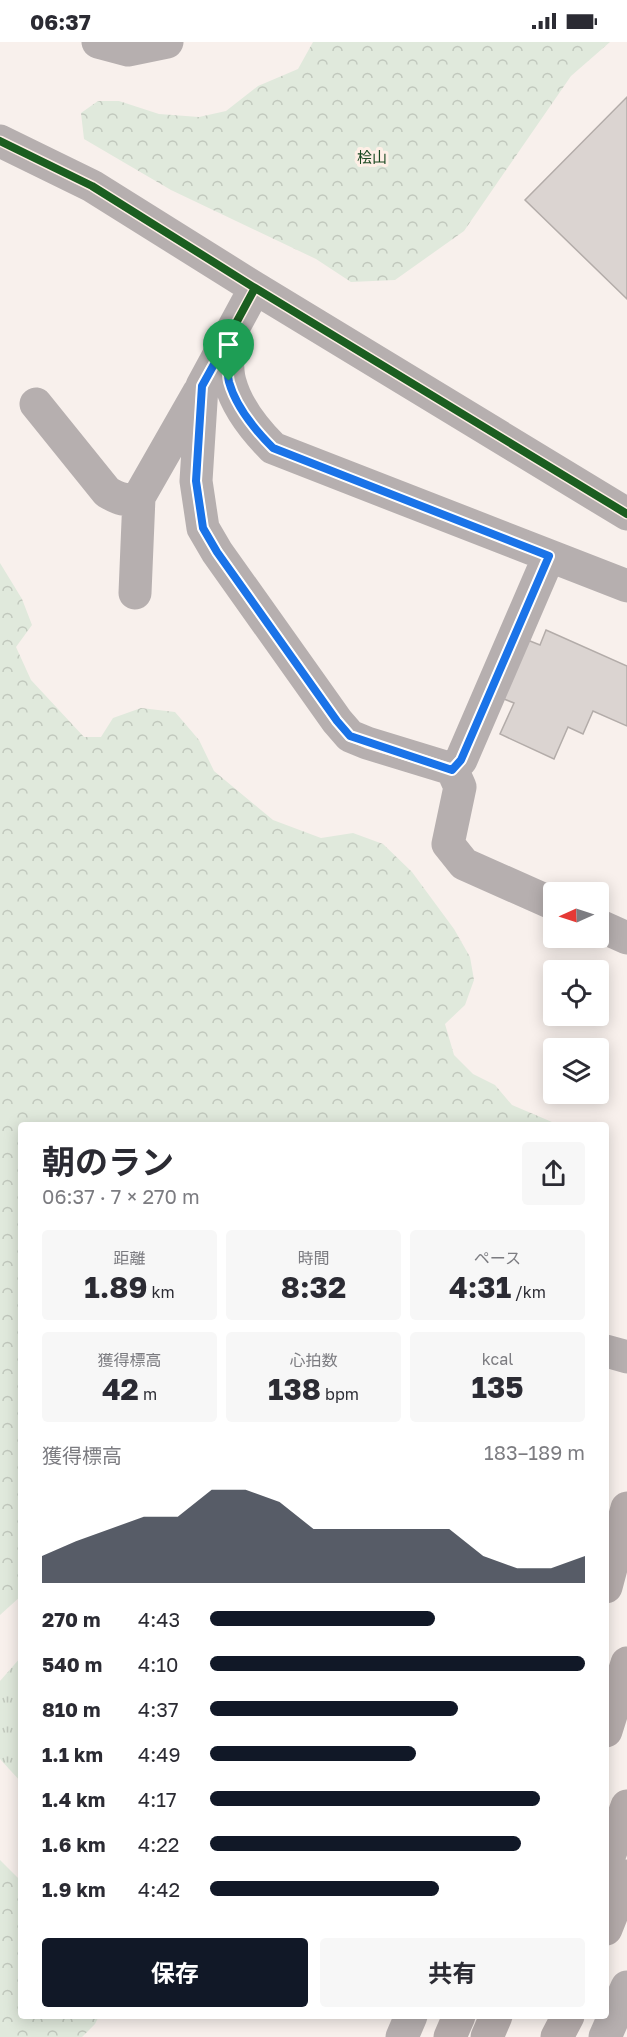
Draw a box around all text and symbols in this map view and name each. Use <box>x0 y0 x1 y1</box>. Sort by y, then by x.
text: 06:37 <box>30 8 91 35</box>
park label: 桧山 <box>357 148 387 166</box>
pin <box>203 319 254 381</box>
icon: arrive <box>212 328 245 361</box>
north arrow <box>543 882 609 948</box>
map controls <box>543 882 609 1104</box>
button: locate <box>543 960 609 1026</box>
button: layers <box>543 1038 609 1104</box>
text: 朝のラン <box>42 1142 174 1181</box>
button: share <box>522 1142 585 1205</box>
text: 06:37 · 7 × 270 m <box>42 1184 200 1208</box>
text: 距離 <box>113 1248 146 1268</box>
text: 時間 <box>297 1248 330 1268</box>
text: ペース <box>474 1248 521 1268</box>
text: 1.89 <box>84 1269 148 1305</box>
text: 8:32 <box>281 1269 346 1305</box>
text: 4:31 <box>449 1269 511 1305</box>
text: km <box>148 1282 175 1302</box>
text: /km <box>511 1282 546 1302</box>
text: kcal <box>482 1349 513 1369</box>
text: 獲得標高 <box>97 1350 162 1370</box>
text: 心拍数 <box>289 1350 338 1370</box>
text: 135 <box>471 1369 524 1405</box>
text: 42 <box>102 1371 139 1407</box>
text: 138 <box>268 1371 321 1407</box>
text: m <box>139 1384 157 1404</box>
text: bpm <box>321 1384 359 1404</box>
text: 183–189 m <box>484 1440 585 1464</box>
text: 獲得標高 <box>42 1443 122 1467</box>
text: 270 m <box>42 1607 101 1631</box>
text: 4:43 <box>138 1607 180 1631</box>
text: 540 m <box>42 1652 102 1676</box>
text: 4:10 <box>138 1652 178 1676</box>
text: 810 m <box>42 1697 101 1721</box>
text: 4:37 <box>138 1697 179 1721</box>
text: 1.1 km <box>42 1742 103 1766</box>
text: 4:49 <box>138 1742 181 1766</box>
text: 1.4 km <box>42 1787 105 1811</box>
text: 4:17 <box>138 1787 177 1811</box>
text: 1.6 km <box>42 1832 106 1856</box>
text: 4:22 <box>138 1832 179 1856</box>
text: 1.9 km <box>42 1877 106 1901</box>
text: 4:42 <box>138 1877 180 1901</box>
button: 保存 <box>42 1938 308 2007</box>
button: 共有 <box>320 1938 585 2007</box>

